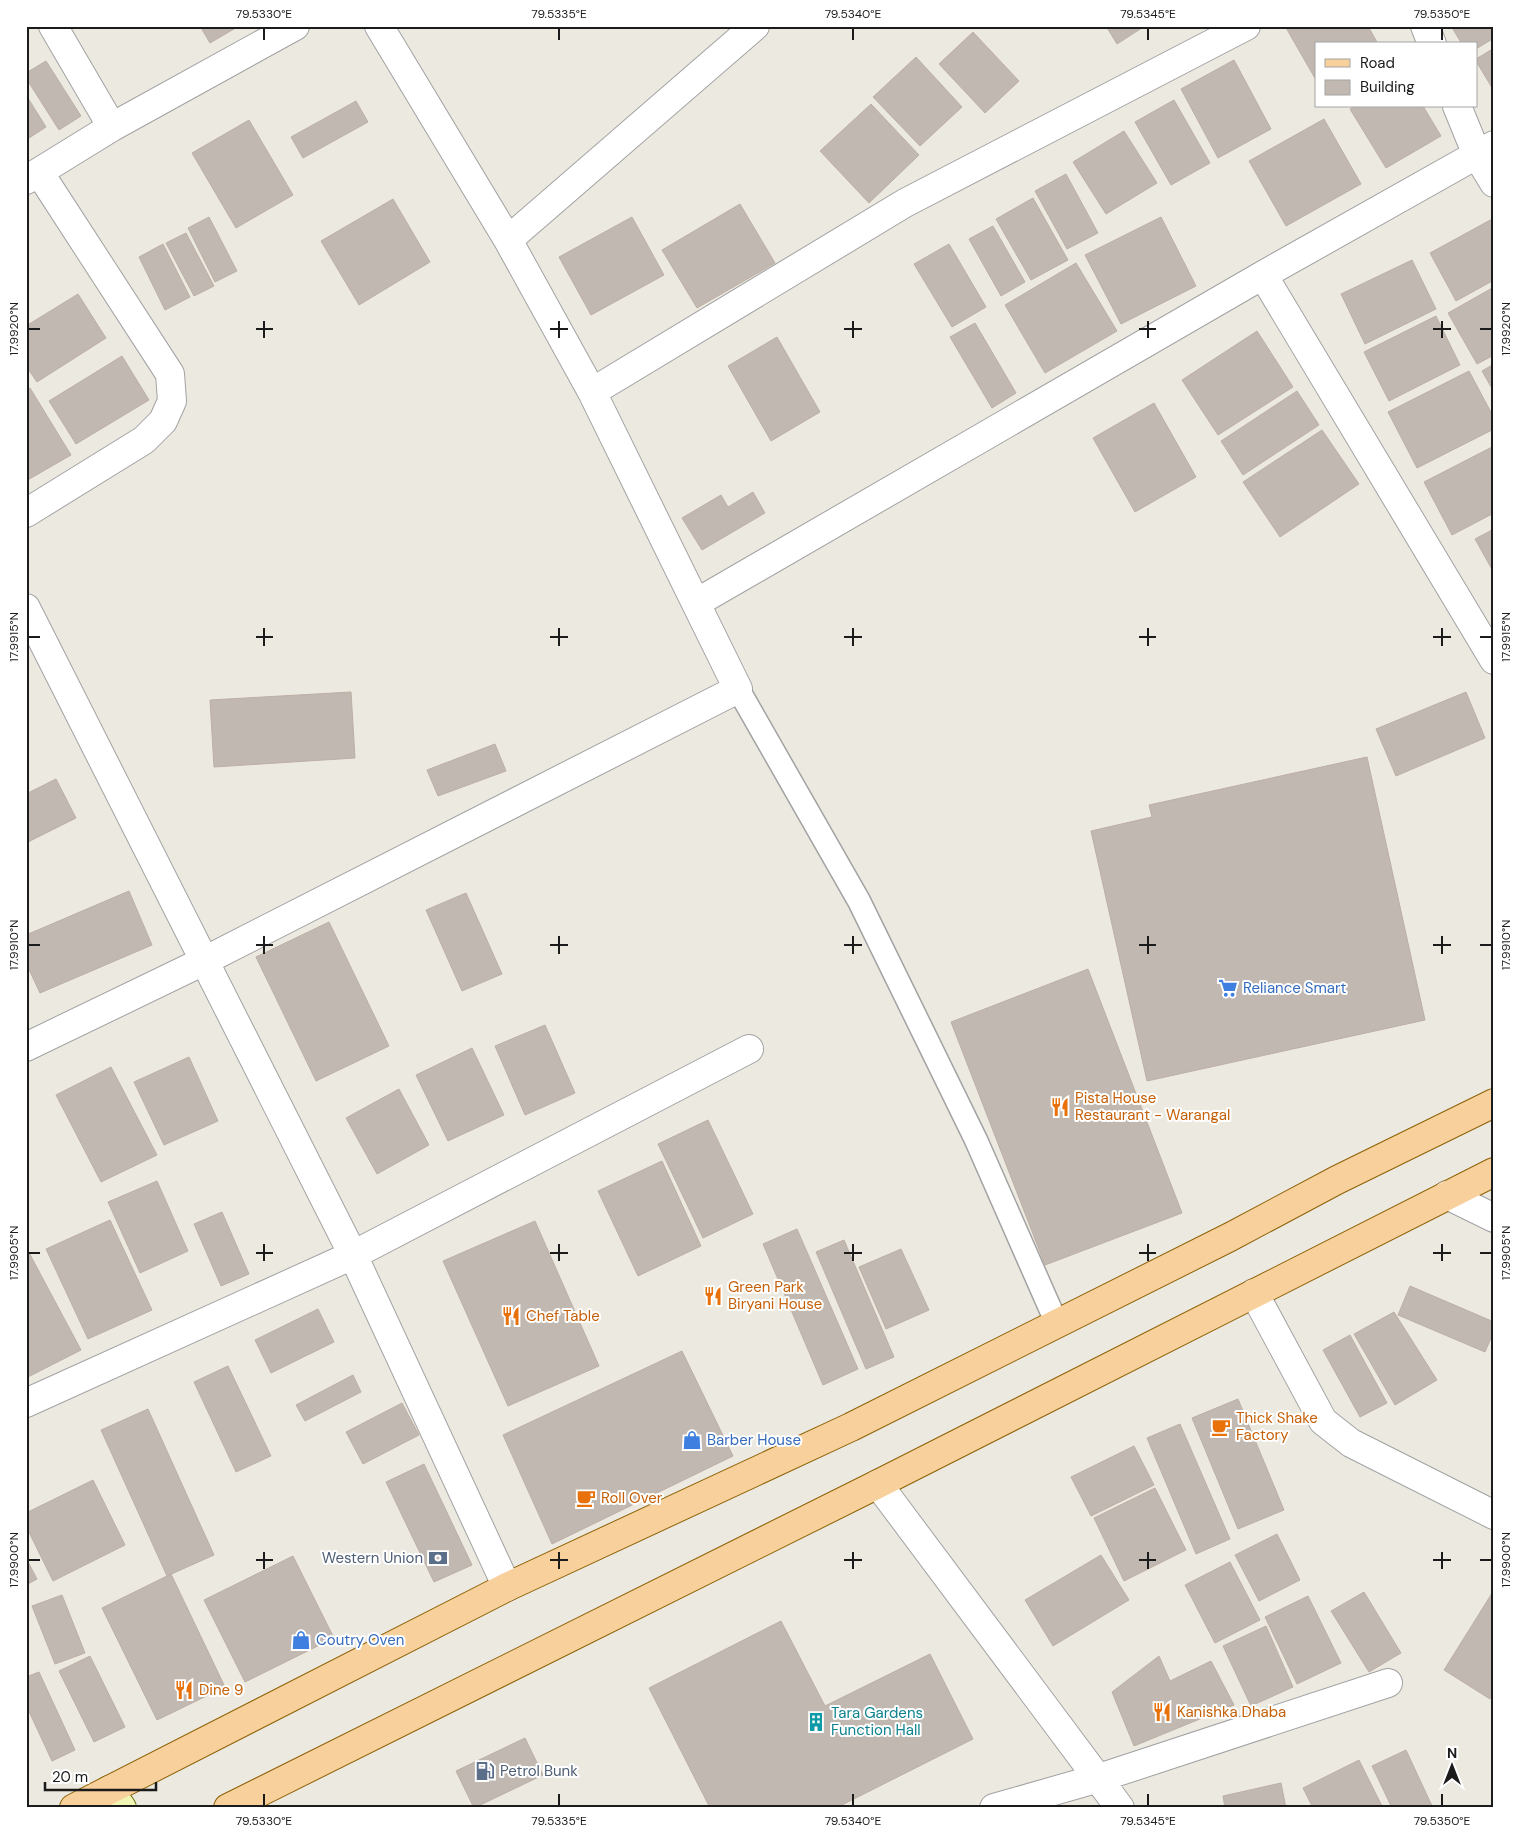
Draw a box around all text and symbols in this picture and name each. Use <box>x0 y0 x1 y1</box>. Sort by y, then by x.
text: 79.5330°E <box>236 6 292 22</box>
text: 79.5335°E <box>531 6 587 22</box>
text: 79.5340°E <box>825 6 881 22</box>
text: 79.5345°E <box>1120 6 1176 22</box>
text: 79.5350°E <box>1414 6 1470 22</box>
legend <box>1315 42 1478 108</box>
text: Road <box>1360 53 1395 73</box>
text: Building <box>1360 77 1415 97</box>
text: 17.9920°N <box>6 302 22 356</box>
text: 17.9920°N <box>1498 302 1514 356</box>
text: 17.9915°N <box>6 612 22 662</box>
text: 17.9915°N <box>1498 612 1514 662</box>
text: 17.9910°N <box>6 920 22 970</box>
text: 17.9910°N <box>1498 920 1514 970</box>
supermarket icon: Reliance Smart <box>1217 977 1239 999</box>
place label: Reliance Smart <box>1243 978 1347 998</box>
place label: Pista House Restaurant - Warangal <box>1075 1088 1230 1125</box>
restaurant icon: Pista House Restaurant - Warangal <box>1049 1096 1071 1118</box>
text: 17.9905°N <box>6 1226 22 1280</box>
text: 17.9905°N <box>1498 1226 1514 1280</box>
place label: Green Park Biryani House <box>728 1277 822 1314</box>
restaurant icon: Green Park Biryani House <box>702 1285 724 1307</box>
restaurant icon: Chef Table <box>500 1305 522 1327</box>
place label: Chef Table <box>526 1306 600 1326</box>
place label: Thick Shake Factory <box>1236 1408 1318 1445</box>
cafe icon: Thick Shake Factory <box>1210 1416 1232 1438</box>
shop icon: Barber House <box>681 1429 703 1451</box>
place label: Barber House <box>707 1430 801 1450</box>
cafe icon: Roll Over <box>575 1487 597 1509</box>
place label: Roll Over <box>601 1488 663 1508</box>
text: 17.9900°N <box>6 1532 22 1588</box>
text: 17.9900°N <box>1498 1532 1514 1588</box>
bank icon: Western Union <box>427 1547 449 1569</box>
place label: Western Union <box>322 1548 423 1568</box>
shop icon: Coutry Oven <box>290 1629 312 1651</box>
place label: Coutry Oven <box>316 1630 404 1650</box>
restaurant icon: Dine 9 <box>173 1679 195 1701</box>
place label: Dine 9 <box>199 1680 243 1700</box>
restaurant icon: Kanishka Dhaba <box>1151 1701 1173 1723</box>
place label: Kanishka Dhaba <box>1177 1702 1286 1722</box>
place label: Tara Gardens Function Hall <box>831 1703 923 1740</box>
building icon: Tara Gardens Function Hall <box>805 1711 827 1733</box>
north arrow <box>1428 1742 1478 1792</box>
text: N <box>1447 1744 1457 1762</box>
scale bar <box>45 1759 156 1791</box>
fuel station icon: Petrol Bunk <box>474 1760 496 1782</box>
place label: Petrol Bunk <box>500 1761 578 1781</box>
text: 20 m <box>52 1767 88 1787</box>
text: 79.5330°E <box>236 1813 292 1829</box>
text: 79.5335°E <box>531 1813 587 1829</box>
text: 79.5340°E <box>825 1813 881 1829</box>
text: 79.5345°E <box>1120 1813 1176 1829</box>
text: 79.5350°E <box>1414 1813 1470 1829</box>

